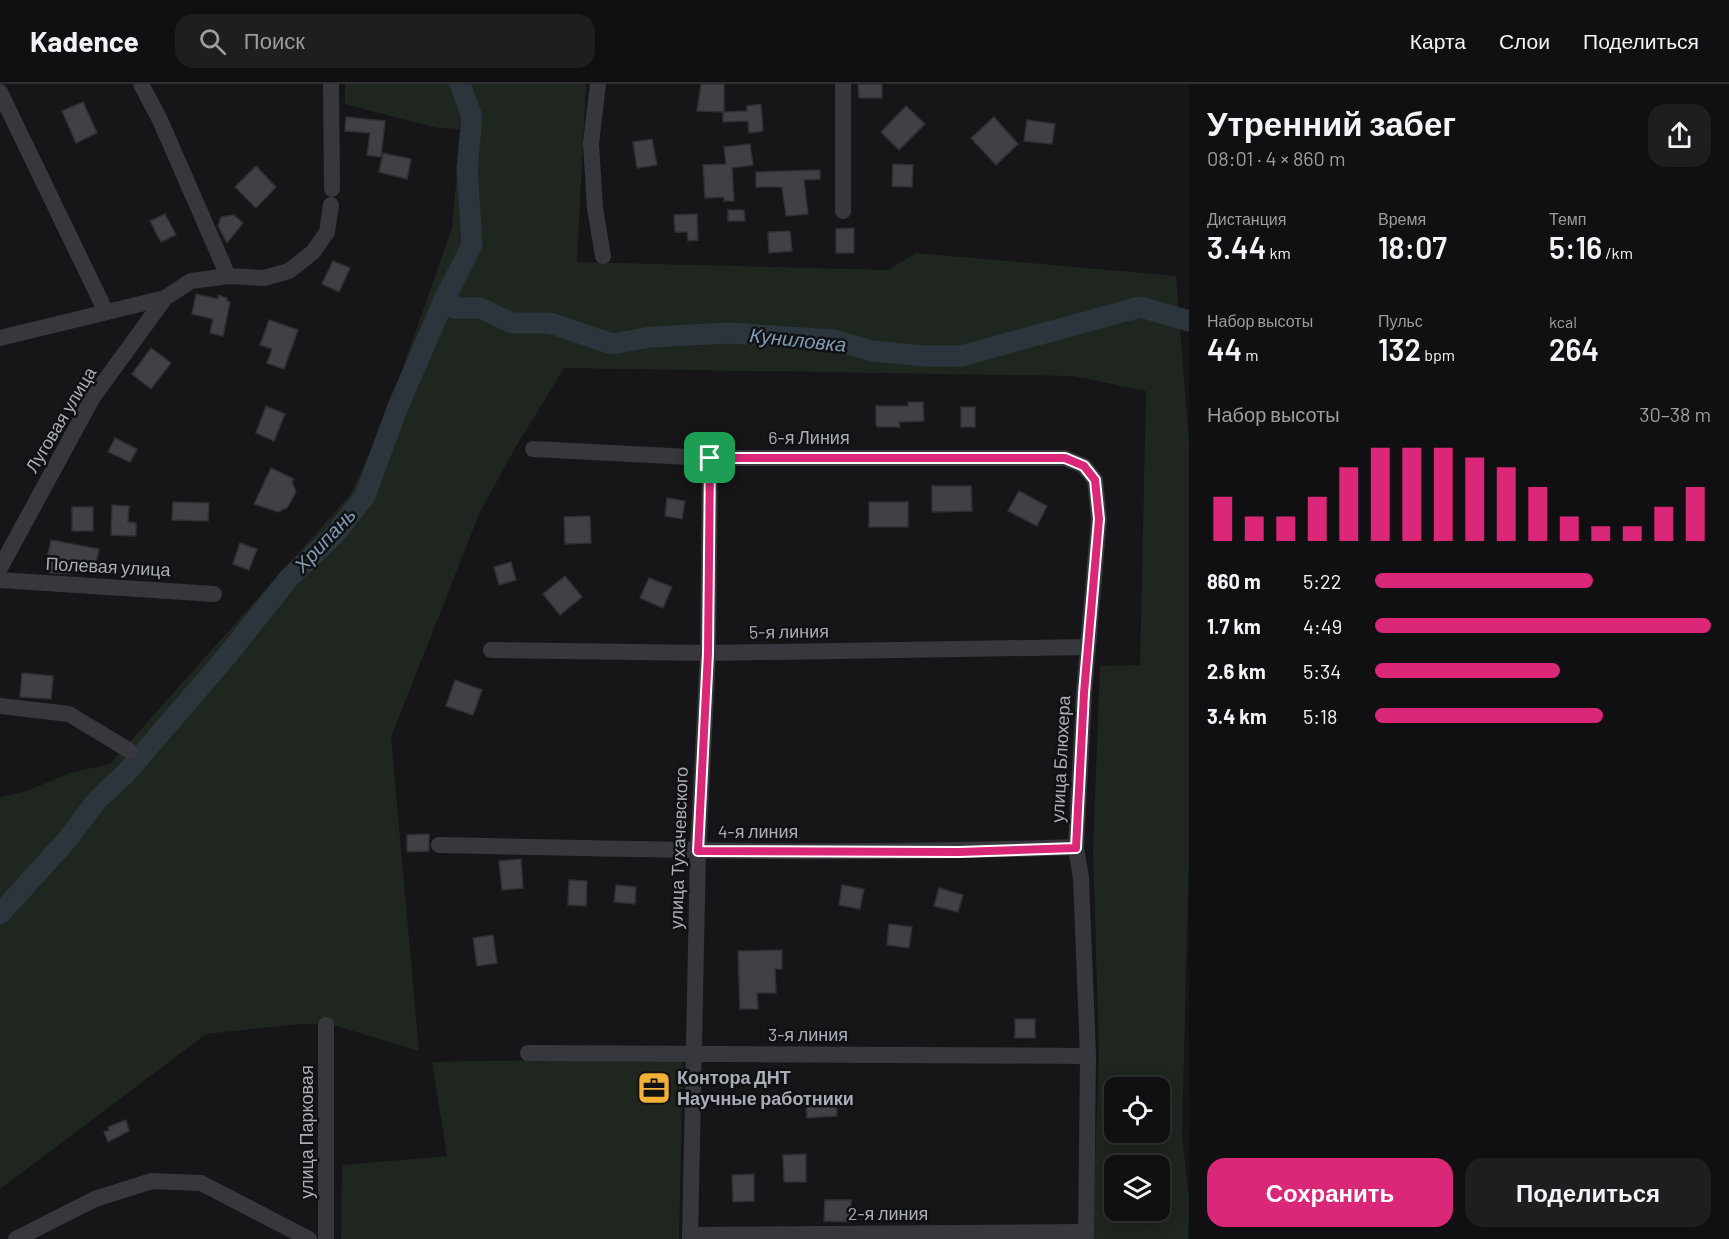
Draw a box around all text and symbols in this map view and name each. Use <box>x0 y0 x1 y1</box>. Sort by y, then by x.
search box <box>175 14 595 68</box>
text: Kadence <box>30 24 139 58</box>
icon: search <box>196 25 229 58</box>
text: Поиск <box>244 27 305 53</box>
text: Карта <box>1410 28 1466 53</box>
text: Слои <box>1499 28 1550 53</box>
text: Поделиться <box>1583 28 1699 53</box>
text: Утренний забег <box>1207 103 1456 143</box>
button: share <box>1648 104 1711 167</box>
text: 08:01 · 4 × 860 m <box>1207 146 1345 170</box>
text: Дистанция <box>1207 209 1286 228</box>
text: Время <box>1378 209 1426 228</box>
text: Темп <box>1549 209 1586 228</box>
text: 3.44 <box>1207 229 1266 265</box>
text: 18:07 <box>1378 229 1447 265</box>
text: 5:16 <box>1549 229 1602 265</box>
text: km <box>1266 243 1291 262</box>
text: /km <box>1602 243 1633 262</box>
text: Набор высоты <box>1207 311 1313 330</box>
text: Пульс <box>1378 311 1423 330</box>
text: kcal <box>1549 312 1577 331</box>
water label: Куниловка <box>749 322 848 356</box>
text: 44 <box>1207 331 1242 367</box>
text: 132 <box>1378 331 1421 367</box>
text: 264 <box>1549 331 1599 367</box>
text: m <box>1242 345 1259 364</box>
text: bpm <box>1421 345 1455 364</box>
street label: Луговая улица <box>20 362 101 476</box>
text: Набор высоты <box>1207 402 1340 426</box>
text: 30–38 m <box>1639 402 1711 426</box>
street label: 6-я Линия <box>768 426 850 448</box>
pin <box>684 432 735 483</box>
icon: arrive <box>693 441 726 474</box>
water label: Хрипань <box>288 502 360 577</box>
street label: Полевая улица <box>45 552 172 580</box>
text: 860 m <box>1207 569 1261 593</box>
text: 5:22 <box>1303 569 1342 593</box>
text: 1.7 km <box>1207 614 1261 638</box>
text: 4:49 <box>1303 614 1342 638</box>
street label: 5-я линия <box>749 619 829 643</box>
text: 2.6 km <box>1207 659 1266 683</box>
text: 5:34 <box>1303 659 1341 683</box>
street label: улица Блюхера <box>1046 694 1074 823</box>
text: 3.4 km <box>1207 704 1267 728</box>
text: 5:18 <box>1303 704 1337 728</box>
street label: улица Тухачевского <box>664 766 692 930</box>
street label: 4-я линия <box>718 820 798 842</box>
street label: 3-я линия <box>768 1023 848 1045</box>
street label: улица Парковая <box>295 1065 317 1199</box>
place label: Контора ДНТ Научные работники <box>677 1066 854 1109</box>
office icon: Контора ДНТ Научные работники <box>636 1070 672 1106</box>
map controls <box>1104 1077 1170 1221</box>
button: locate <box>1104 1077 1170 1143</box>
button: layers <box>1104 1155 1170 1221</box>
button: Сохранить <box>1207 1158 1453 1227</box>
button: Поделиться <box>1465 1158 1711 1227</box>
street label: 2-я линия <box>848 1202 928 1224</box>

